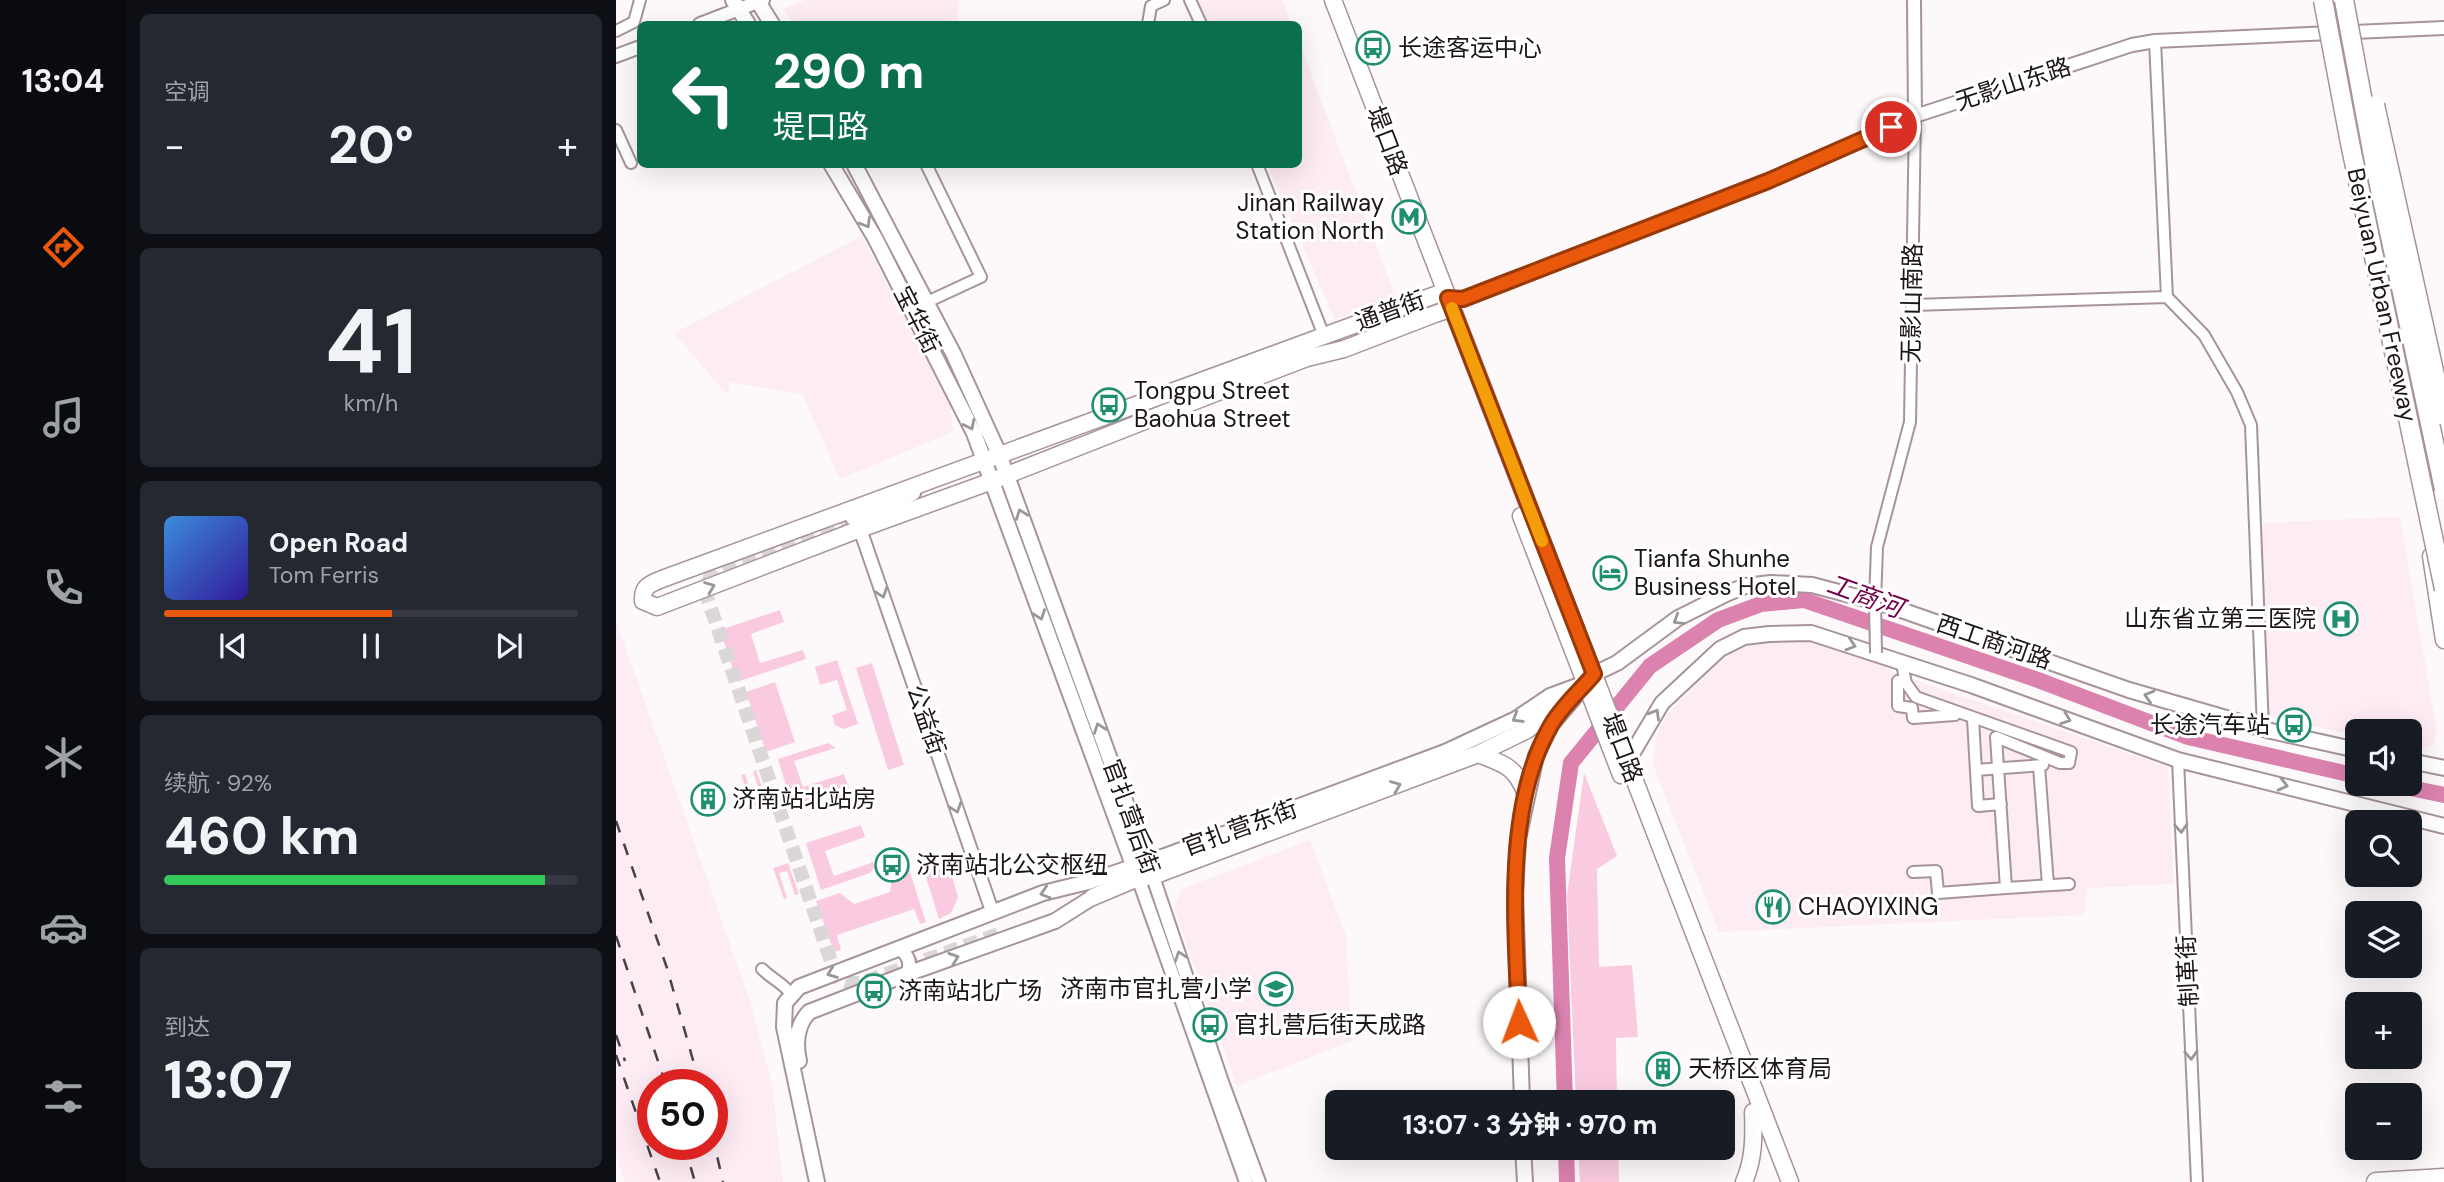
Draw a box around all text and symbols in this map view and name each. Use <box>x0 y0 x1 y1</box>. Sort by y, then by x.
bus stop icon: 长途客运中心 <box>1354 29 1392 67</box>
place label: 长途客运中心 <box>1398 32 1542 63</box>
text: 290 m <box>773 39 924 103</box>
icon: left <box>658 49 749 140</box>
street label: 无影山东路 <box>1951 50 2075 117</box>
text: 13:04 <box>22 60 104 102</box>
text: 空调 <box>164 77 210 107</box>
pin <box>1861 97 1921 157</box>
street label: 堤口路 <box>1360 102 1415 180</box>
text: 堤口路 <box>773 106 869 148</box>
icon: arrive <box>1872 108 1910 146</box>
text: 20° <box>328 111 414 179</box>
text: − <box>164 121 185 171</box>
text: + <box>557 121 578 171</box>
street label: Beiyuan Urban Freeway <box>2340 165 2425 425</box>
place label: Jinan Railway Station North <box>1235 187 1384 246</box>
metro station icon: Jinan Railway Station North <box>1390 198 1428 236</box>
one-way arrow <box>858 216 871 229</box>
icon: directions <box>39 223 88 272</box>
street label: 无影山南路 <box>1895 243 1928 363</box>
street label: 宝华街 <box>887 281 948 359</box>
text: 41 <box>325 283 417 401</box>
street label: 通普街 <box>1351 284 1429 337</box>
place label: Tongpu Street Baohua Street <box>1134 375 1291 434</box>
bus stop icon: Tongpu Street Baohua Street <box>1090 386 1128 424</box>
text: km/h <box>344 388 398 418</box>
icon: music <box>39 393 88 442</box>
one-way arrow <box>962 418 976 430</box>
one-way arrow <box>1015 509 1029 521</box>
text: Open Road <box>269 526 408 560</box>
place label: Tianfa Shunhe Business Hotel <box>1634 543 1796 602</box>
hotel icon: Tianfa Shunhe Business Hotel <box>1591 554 1629 592</box>
text: Tom Ferris <box>269 560 379 590</box>
icon: phone <box>39 563 88 612</box>
water label: 工商河 <box>1823 567 1912 627</box>
one-way arrow <box>703 581 715 595</box>
one-way arrow <box>874 587 888 599</box>
hospital icon: 山东省立第三医院 <box>2322 600 2360 638</box>
place label: 山东省立第三医院 <box>2124 603 2316 634</box>
street label: 西工商河路 <box>1932 607 2056 676</box>
one-way arrow <box>1032 608 1046 620</box>
one-way arrow <box>1673 611 1686 624</box>
icon: previous <box>214 627 252 665</box>
icon: pause <box>352 627 390 665</box>
icon: next <box>490 627 528 665</box>
one-way arrow <box>1844 637 1856 652</box>
street label: 公益街 <box>900 681 953 759</box>
one-way arrow <box>2143 690 2155 705</box>
bus stop icon: 长途汽车站 <box>2275 706 2313 744</box>
one-way arrow <box>1511 709 1524 722</box>
street label: 堤口路 <box>1595 709 1650 787</box>
one-way arrow <box>1647 709 1660 722</box>
place label: 长途汽车站 <box>2150 709 2270 740</box>
one-way arrow <box>2059 711 2071 725</box>
map controls <box>2345 719 2422 1160</box>
button: sound <box>2345 719 2422 796</box>
one-way arrow <box>1093 723 1107 735</box>
icon: climate <box>39 733 88 782</box>
street label: 官扎营后街 <box>1096 755 1167 879</box>
text: 续航 · 92% <box>164 768 272 798</box>
one-way arrow <box>2277 777 2289 791</box>
building icon: 济南站北站房 <box>689 780 727 818</box>
one-way arrow <box>1389 781 1401 795</box>
place label: 济南站北站房 <box>732 783 876 814</box>
street label: 官扎营东街 <box>1178 792 1302 863</box>
text: 460 km <box>164 802 360 870</box>
one-way arrow <box>948 802 962 814</box>
button: search <box>2345 810 2422 887</box>
one-way arrow <box>2174 823 2189 834</box>
bus stop icon: 济南站北公交枢纽 <box>873 846 911 884</box>
place label: 济南站北公交枢纽 <box>916 849 1108 880</box>
one-way arrow <box>1039 884 1051 899</box>
restaurant icon: CHAOYIXING <box>1754 888 1792 926</box>
place label: CHAOYIXING <box>1798 891 1938 922</box>
button: layers <box>2345 901 2422 978</box>
icon: car <box>39 903 88 952</box>
street label: 制革街 <box>2170 934 2205 1008</box>
one-way arrow <box>1173 950 1188 962</box>
one-way arrow <box>947 952 960 966</box>
one-way arrow <box>826 964 838 978</box>
school or university icon: 济南市官扎营小学 <box>1257 970 1295 1008</box>
bus stop icon: 济南站北广场 <box>855 972 893 1010</box>
place label: 济南市官扎营小学 <box>1060 973 1252 1004</box>
place label: 济南站北广场 <box>898 975 1042 1006</box>
position arrow <box>1482 985 1556 1059</box>
button: + <box>2345 992 2422 1069</box>
bus stop icon: 官扎营后街天成路 <box>1191 1006 1229 1044</box>
place label: 官扎营后街天成路 <box>1234 1009 1426 1040</box>
text: 到达 <box>164 1012 210 1042</box>
text: 13:07 <box>164 1046 293 1114</box>
building icon: 天桥区体育局 <box>1644 1050 1682 1088</box>
one-way arrow <box>2184 1050 2199 1061</box>
place label: 天桥区体育局 <box>1688 1053 1832 1084</box>
speed limit sign: 50 <box>637 1069 728 1160</box>
icon: filters <box>39 1072 88 1121</box>
button: − <box>2345 1083 2422 1160</box>
text: 13:07 · 3 分钟 · 970 m <box>1403 1108 1657 1142</box>

